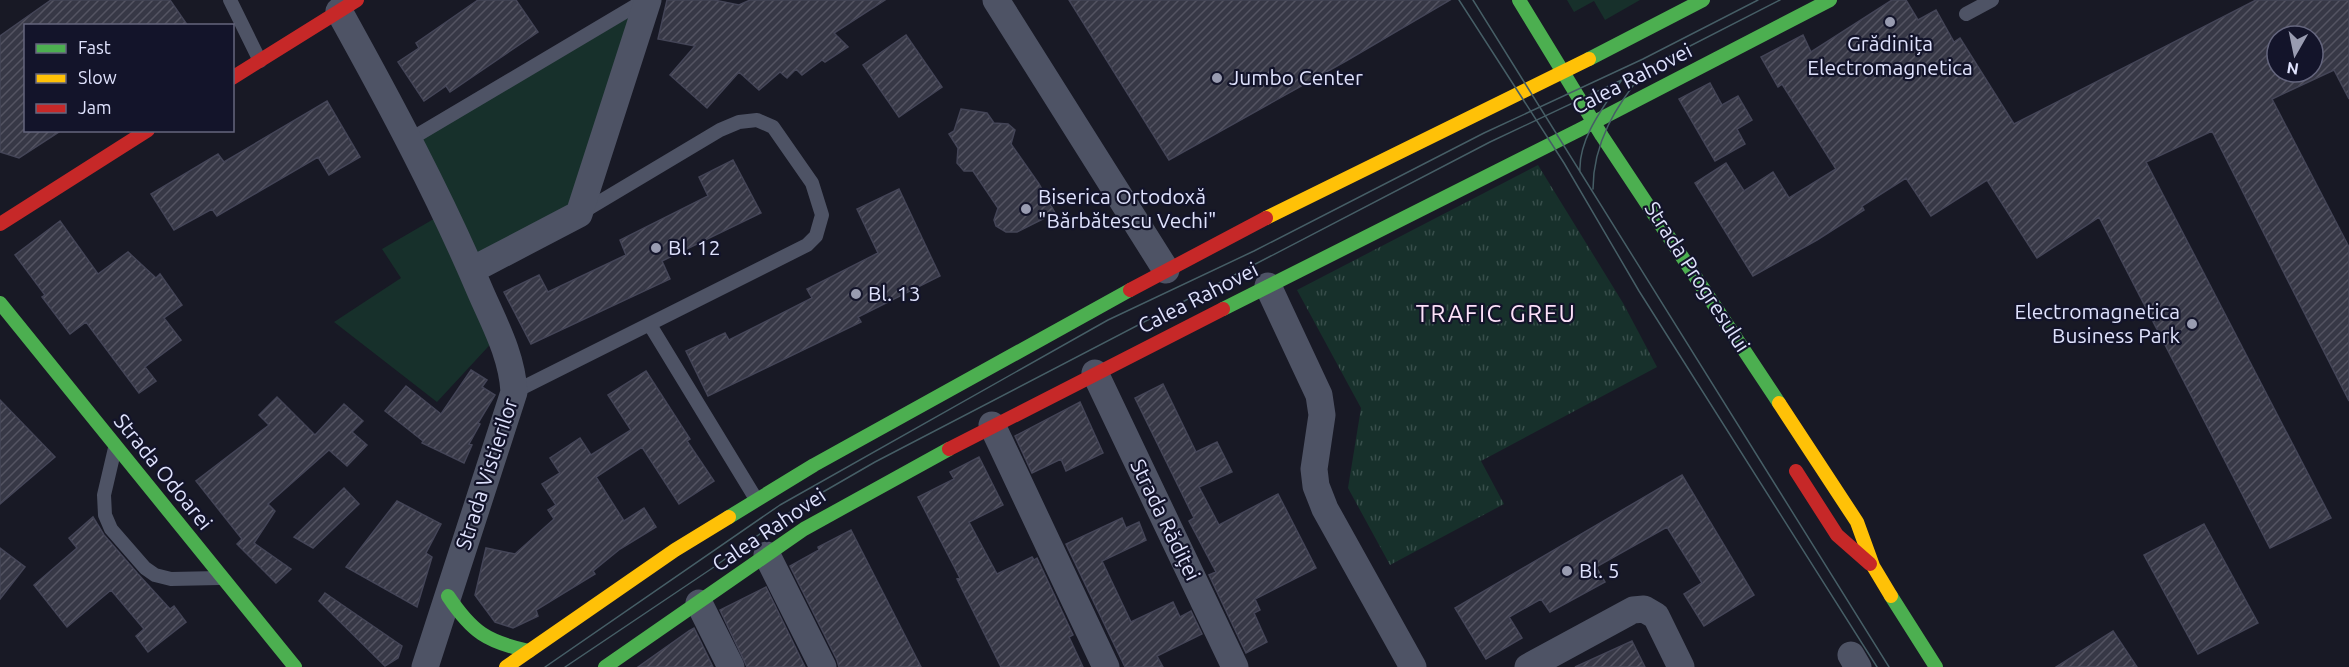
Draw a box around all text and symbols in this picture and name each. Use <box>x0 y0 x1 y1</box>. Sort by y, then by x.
marker: Grădinița Electromagnetica <box>1883 15 1897 29</box>
legend <box>24 24 234 132</box>
north arrow <box>2265 24 2325 84</box>
place label: Grădinița Electromagnetica <box>1807 31 1973 79</box>
text: Fast <box>78 37 111 57</box>
street label: Calea Rahovei <box>1568 38 1696 119</box>
text: N <box>2285 59 2300 79</box>
place label: Jumbo Center <box>1229 65 1363 89</box>
text: Slow <box>78 67 117 87</box>
marker: Jumbo Center <box>1210 71 1224 85</box>
text: Jam <box>78 97 112 117</box>
place label: Biserica Ortodoxă "Bărbătescu Vechi" <box>1038 184 1216 232</box>
street label: Strada Progresului <box>1640 197 1755 356</box>
marker: Biserica Ortodoxă "Bărbătescu Vechi" <box>1019 202 1033 216</box>
place label: Bl. 12 <box>668 235 721 259</box>
marker: Bl. 12 <box>649 241 663 255</box>
street label: Calea Rahovei <box>1134 257 1262 338</box>
place label: Bl. 13 <box>868 281 921 305</box>
marker: Bl. 13 <box>849 287 863 301</box>
place label: Electromagnetica Business Park <box>2014 299 2180 347</box>
district label: TRAFIC GREU <box>1416 300 1576 327</box>
marker: Electromagnetica Business Park <box>2185 317 2199 331</box>
street label: Strada Vistierilor <box>450 395 522 552</box>
street label: Strada Odoarei <box>110 409 218 534</box>
street label: Strada Rădiței <box>1126 455 1206 584</box>
street label: Calea Rahovei <box>707 482 830 576</box>
place label: Bl. 5 <box>1579 558 1620 582</box>
marker: Bl. 5 <box>1560 564 1574 578</box>

